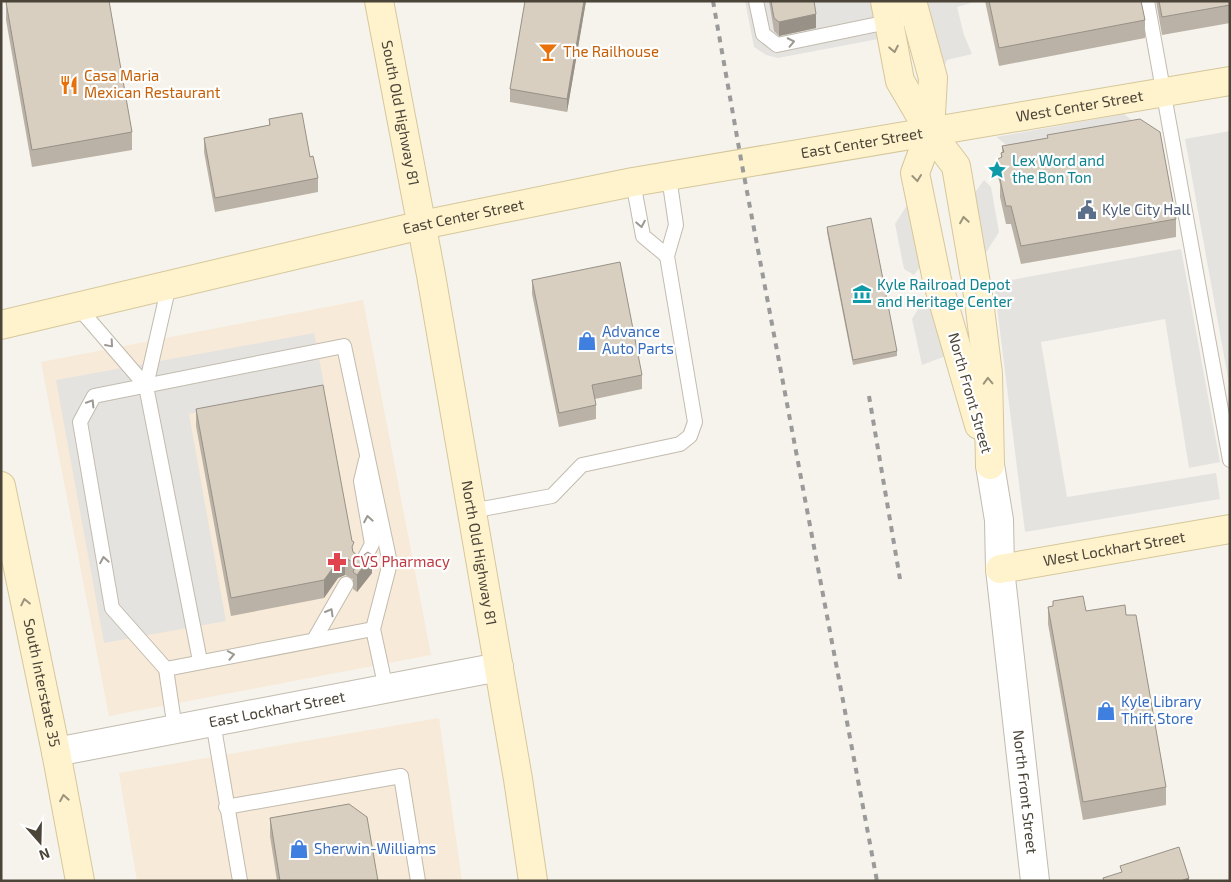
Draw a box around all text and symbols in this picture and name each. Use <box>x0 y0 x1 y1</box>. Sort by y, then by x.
one-way arrow <box>787 38 796 48</box>
street label: South Old Highway 81 <box>379 39 424 187</box>
bar icon: The Railhouse <box>537 41 559 63</box>
place label: The Railhouse <box>563 42 659 60</box>
one-way arrow <box>888 45 899 53</box>
place label: Casa Maria Mexican Restaurant <box>84 66 221 101</box>
restaurant icon: Casa Maria Mexican Restaurant <box>58 74 80 96</box>
street label: West Center Street <box>1015 86 1145 125</box>
street label: East Center Street <box>799 123 924 161</box>
place label: Lex Word and the Bon Ton <box>1012 151 1105 186</box>
place icon: Lex Word and the Bon Ton <box>986 159 1008 181</box>
one-way arrow <box>911 175 922 183</box>
street label: East Center Street <box>401 194 526 237</box>
public building icon: Kyle City Hall <box>1076 199 1098 221</box>
place label: Kyle City Hall <box>1102 200 1191 218</box>
one-way arrow <box>960 216 970 225</box>
one-way arrow <box>635 220 646 229</box>
place label: Kyle Railroad Depot and Heritage Center <box>877 275 1012 310</box>
museum icon: Kyle Railroad Depot and Heritage Center <box>851 283 873 305</box>
place label: Advance Auto Parts <box>602 322 674 357</box>
shop icon: Advance Auto Parts <box>576 330 598 352</box>
street label: North Front Street <box>945 330 997 455</box>
one-way arrow <box>104 338 113 347</box>
one-way arrow <box>983 377 993 384</box>
one-way arrow <box>85 399 95 408</box>
street label: North Old Highway 81 <box>459 479 501 627</box>
one-way arrow <box>363 515 373 523</box>
street label: West Lockhart Street <box>1042 527 1187 569</box>
pharmacy icon: CVS Pharmacy <box>326 551 348 573</box>
place label: CVS Pharmacy <box>352 552 450 570</box>
one-way arrow <box>99 556 109 564</box>
one-way arrow <box>20 597 31 606</box>
one-way arrow <box>324 609 334 618</box>
street label: South Interstate 35 <box>21 617 65 749</box>
one-way arrow <box>226 651 235 661</box>
street label: East Lockhart Street <box>207 687 347 730</box>
place label: Kyle Library Thift Store <box>1121 692 1201 727</box>
shop icon: Kyle Library Thift Store <box>1095 700 1117 722</box>
street label: North Front Street <box>1010 729 1042 855</box>
one-way arrow <box>60 794 70 803</box>
north arrow <box>15 817 65 867</box>
shop icon: Sherwin-Williams <box>288 838 310 860</box>
place label: Sherwin-Williams <box>314 839 436 857</box>
text: N <box>37 845 52 864</box>

